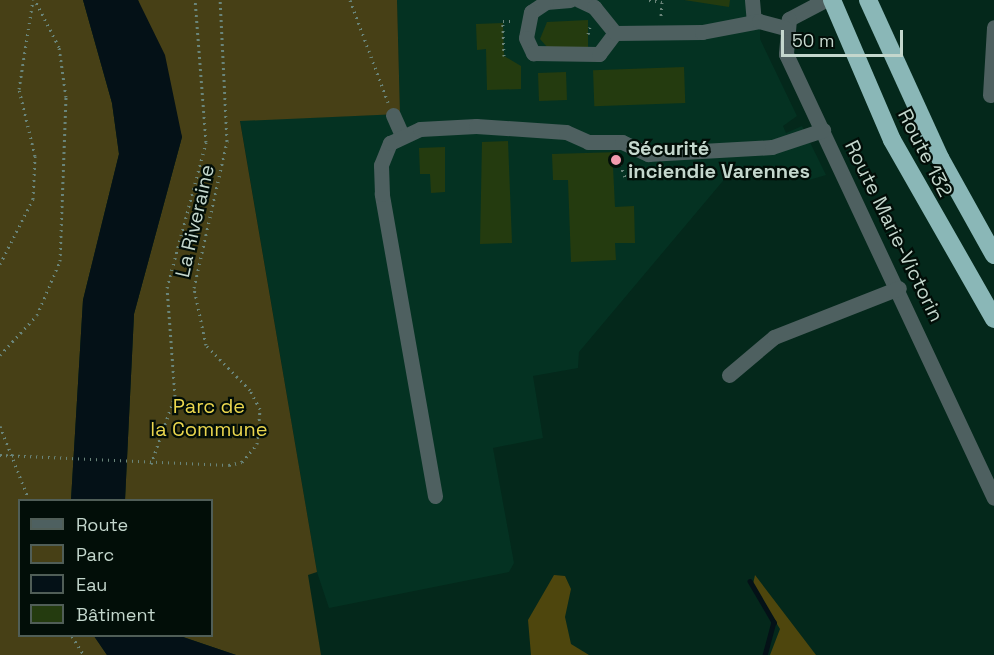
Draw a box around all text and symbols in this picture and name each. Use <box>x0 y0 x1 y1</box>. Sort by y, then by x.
scale bar <box>784 18 906 56</box>
text: 50 m <box>792 29 834 52</box>
street label: Route 132 <box>893 105 957 201</box>
place label: Sécurité inciendie Varennes <box>628 136 810 183</box>
street label: Route Marie-Victorin <box>840 136 948 326</box>
marker: Sécurité inciendie Varennes <box>609 153 623 167</box>
street label: La Riveraine <box>170 162 220 280</box>
park label: Parc de la Commune <box>150 395 268 442</box>
legend <box>18 499 213 637</box>
text: Route <box>76 513 128 536</box>
text: Parc <box>76 543 114 566</box>
text: Eau <box>76 573 107 596</box>
text: Bâtiment <box>76 603 156 626</box>

